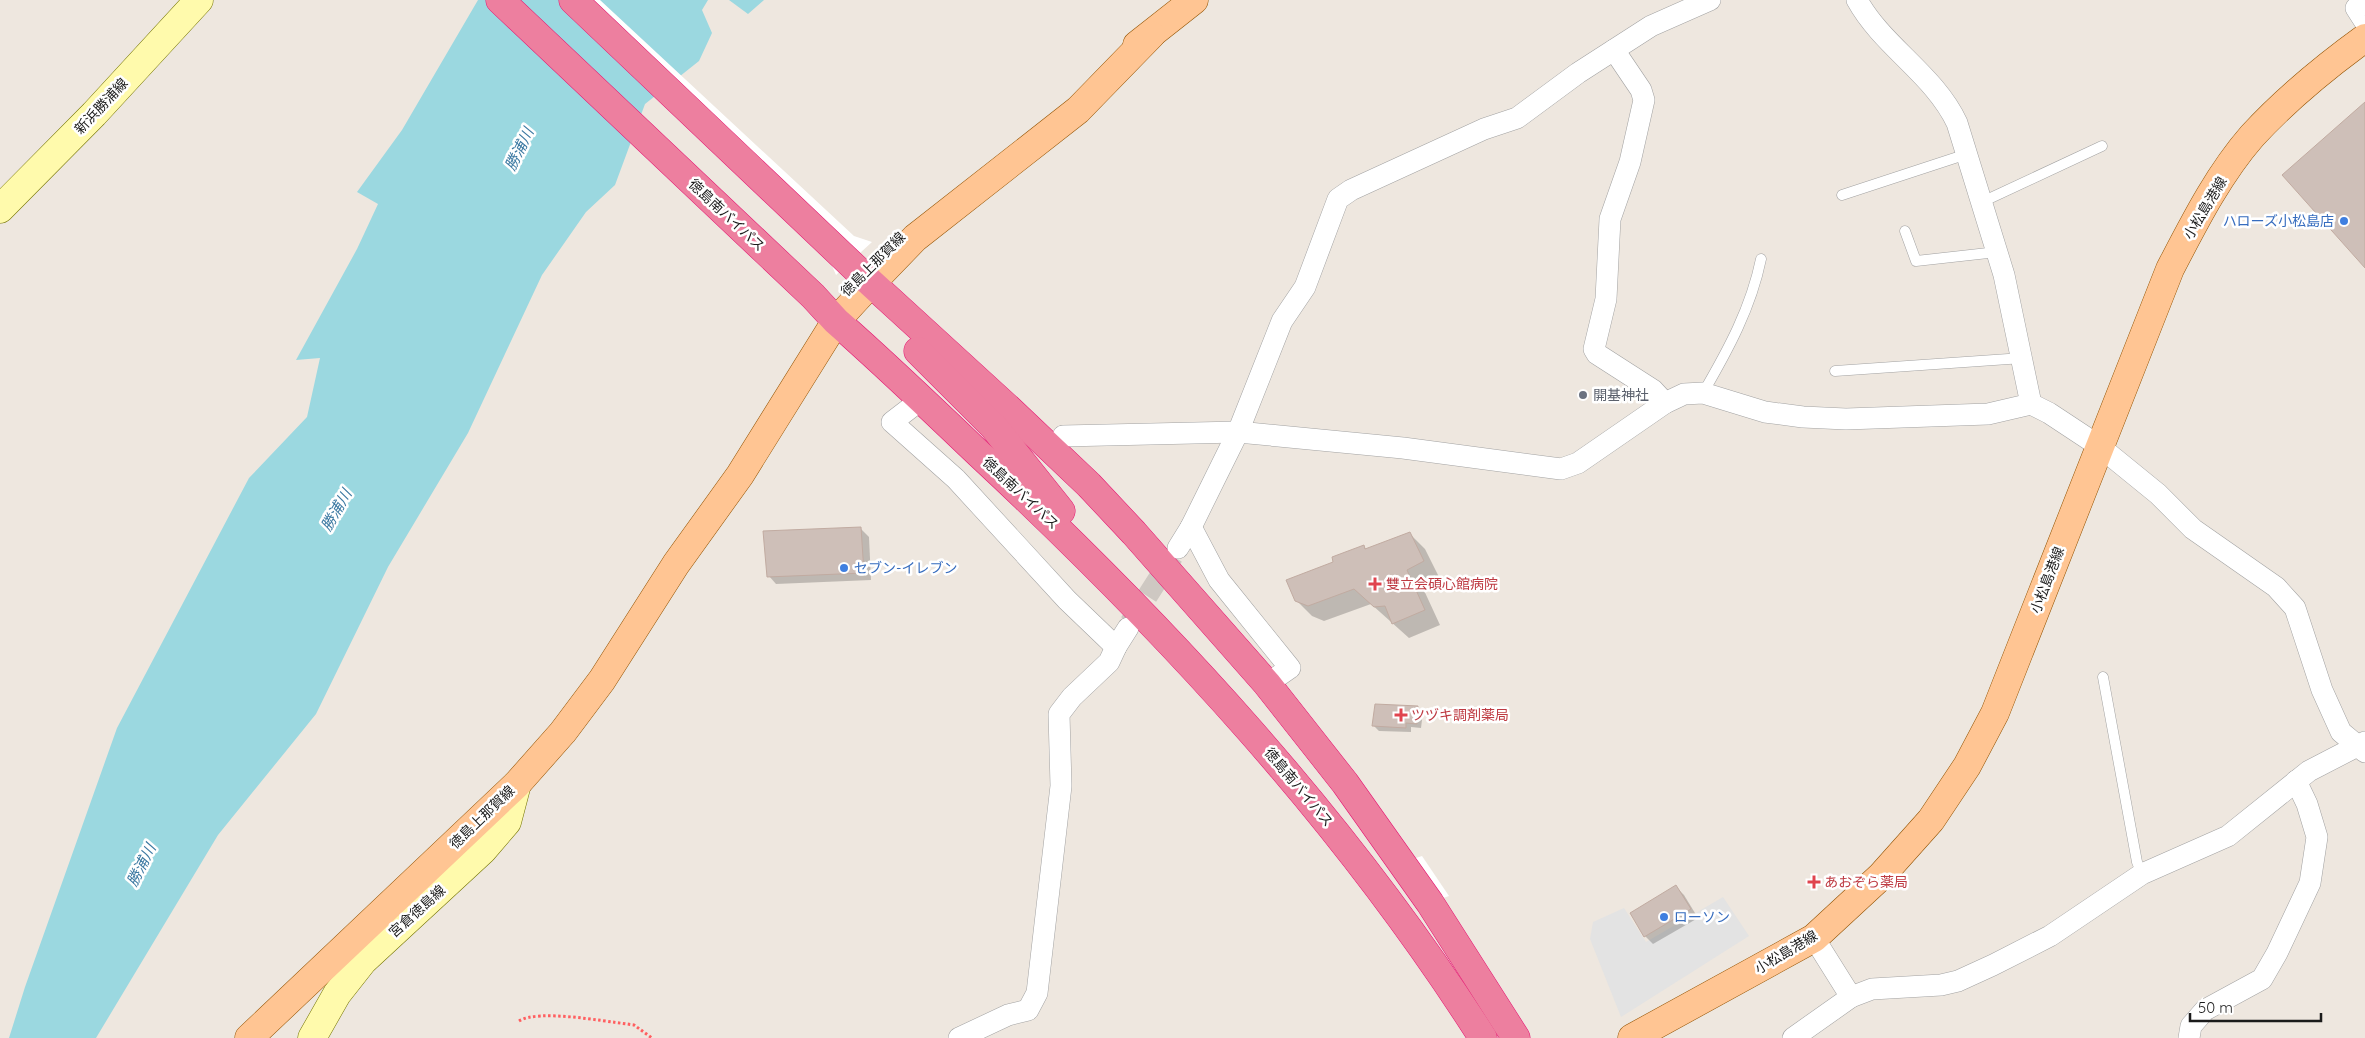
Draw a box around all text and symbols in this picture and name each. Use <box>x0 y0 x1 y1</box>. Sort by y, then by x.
street label: 新浜勝浦線 <box>71 74 131 138</box>
water label: 勝浦川 <box>501 123 538 173</box>
street label: 小松島港線 <box>2179 173 2231 243</box>
street label: 徳島南バイパス <box>685 175 769 255</box>
place label: ハローズ小松島店 <box>2223 212 2334 230</box>
marker: ハローズ小松島店 <box>2338 215 2350 227</box>
street label: 徳島上那賀線 <box>837 228 909 300</box>
place label: 開基神社 <box>1593 386 1649 404</box>
marker: 開基神社 <box>1577 389 1589 401</box>
street label: 徳島南バイパス <box>979 453 1063 533</box>
water label: 勝浦川 <box>317 484 356 534</box>
street label: 小松島港線 <box>2026 544 2068 616</box>
place label: セブン-イレブン <box>854 559 957 577</box>
marker: セブン-イレブン <box>838 562 850 574</box>
place label: 雙立会碩心館病院 <box>1386 575 1498 593</box>
marker: 雙立会碩心館病院 <box>1368 577 1382 591</box>
place label: ツヅキ調剤薬局 <box>1411 706 1509 724</box>
marker: ツヅキ調剤薬局 <box>1395 709 1407 721</box>
street label: 徳島南バイパス <box>1261 744 1337 830</box>
street label: 徳島上那賀線 <box>446 781 518 853</box>
water label: 勝浦川 <box>122 839 161 889</box>
place label: あおぞら薬局 <box>1824 873 1908 891</box>
marker: あおぞら薬局 <box>1808 876 1820 888</box>
street label: 宮倉徳島線 <box>385 881 449 941</box>
place label: ローソン <box>1674 908 1730 926</box>
marker: ローソン <box>1658 911 1670 923</box>
street label: 小松島港線 <box>1751 926 1821 978</box>
scale bar <box>2190 990 2321 1022</box>
text: 50 m <box>2198 998 2233 1017</box>

